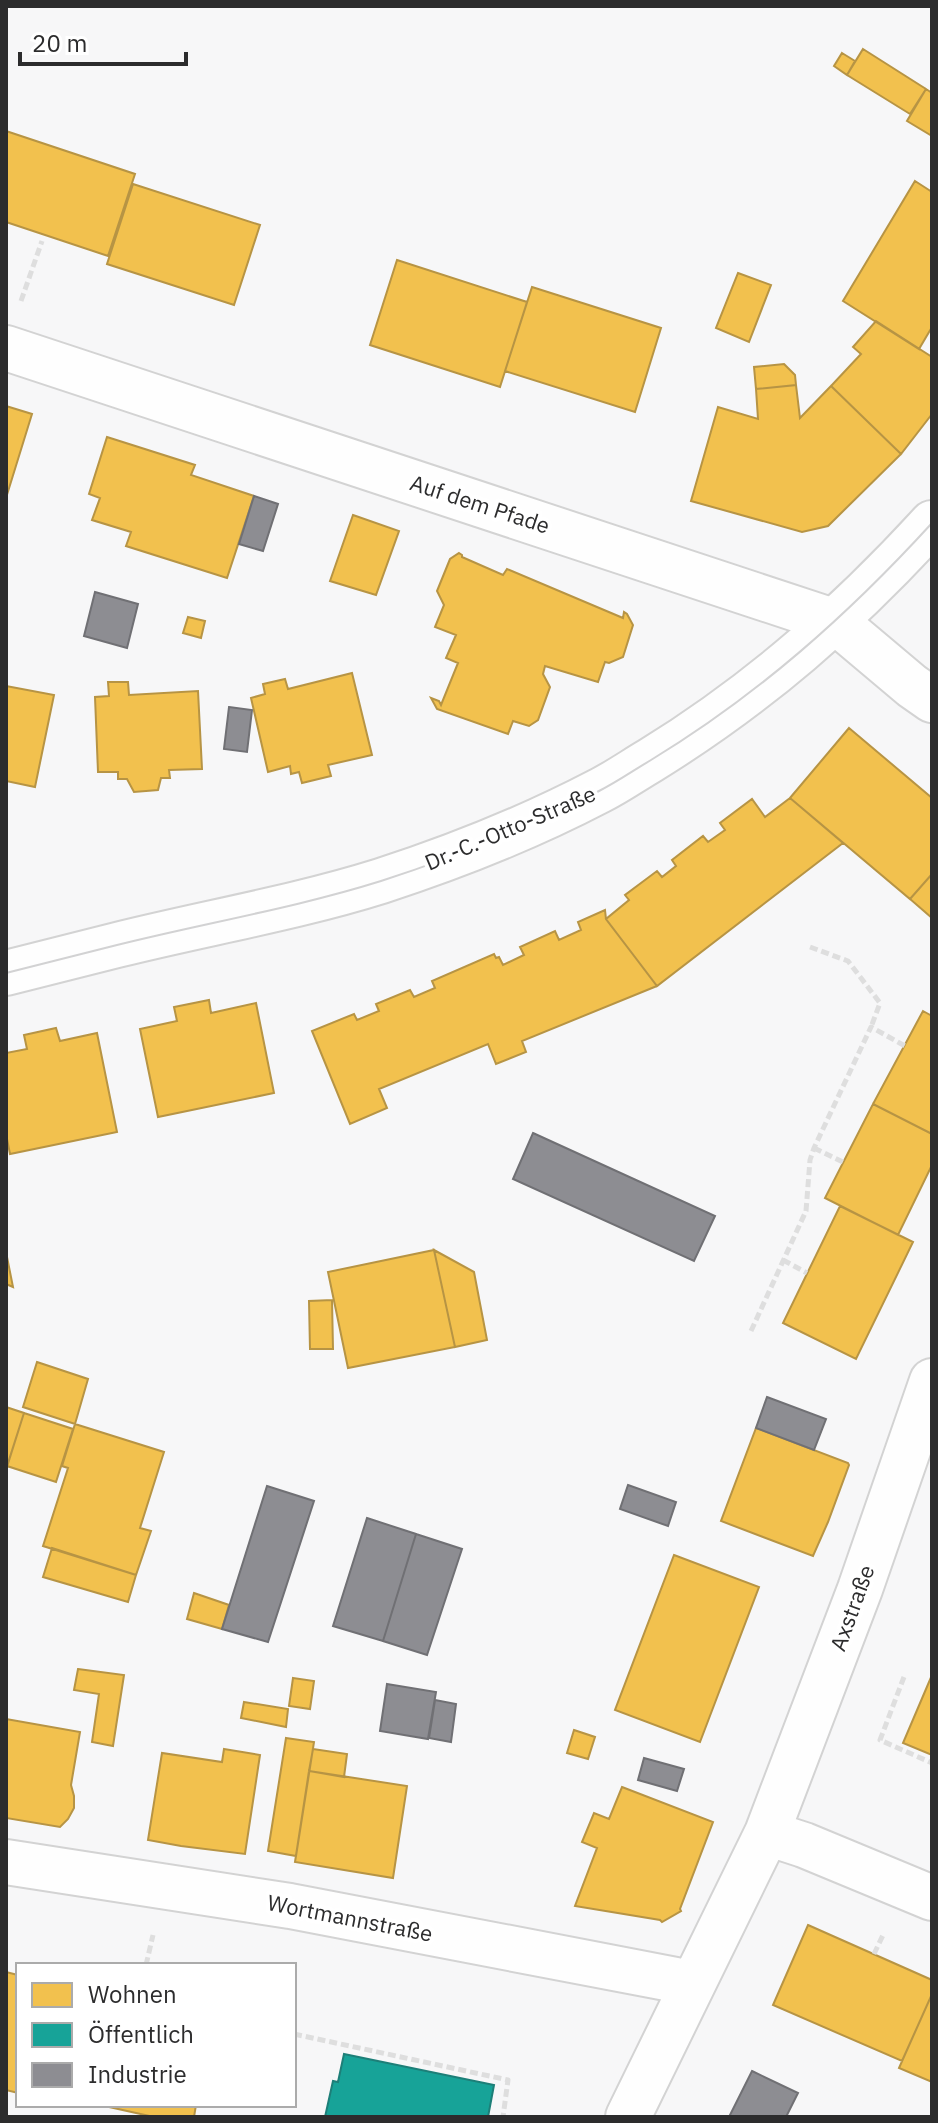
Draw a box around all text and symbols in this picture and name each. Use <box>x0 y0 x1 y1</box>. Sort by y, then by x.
scale bar <box>20 16 186 66</box>
text: 20 m <box>32 27 87 59</box>
street label: Auf dem Pfade <box>407 467 554 540</box>
street label: Dr.-C.-Otto-Straße <box>420 778 600 877</box>
street label: Axstraße <box>823 1561 880 1655</box>
street label: Wortmannstraße <box>265 1887 435 1948</box>
legend <box>16 1963 296 2107</box>
text: Wohnen <box>88 1978 177 2010</box>
text: Öffentlich <box>88 2018 194 2050</box>
text: Industrie <box>88 2058 187 2090</box>

